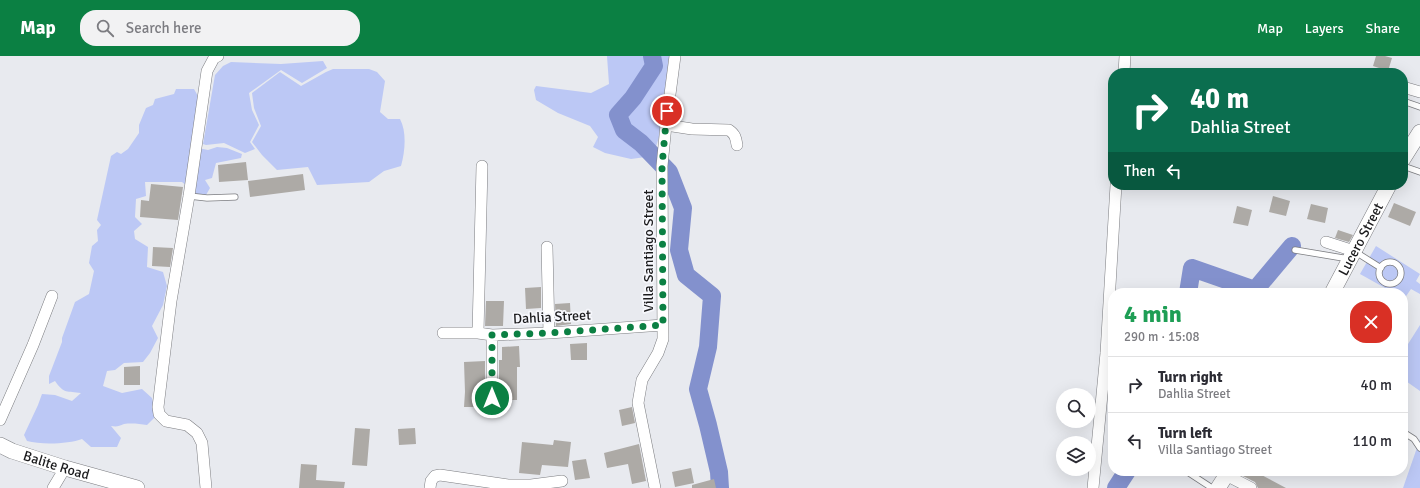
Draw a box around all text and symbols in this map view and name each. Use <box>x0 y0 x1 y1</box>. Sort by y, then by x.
search box <box>80 10 360 46</box>
text: Map <box>20 16 56 40</box>
icon: search <box>94 17 116 39</box>
text: Search here <box>126 19 201 37</box>
text: Map <box>1257 20 1283 37</box>
text: Layers <box>1305 20 1344 37</box>
text: Share <box>1366 20 1400 37</box>
text: 40 m <box>1190 82 1249 116</box>
icon: right <box>1124 84 1176 136</box>
pin <box>650 94 684 128</box>
icon: arrive <box>656 100 678 122</box>
text: Dahlia Street <box>1190 116 1291 138</box>
icon: left <box>1163 160 1185 182</box>
text: Then <box>1124 162 1155 180</box>
street label: Villa Santiago Street <box>640 190 657 312</box>
street label: Lucero Street <box>1334 200 1387 278</box>
text: 4 min <box>1124 299 1182 329</box>
button: close <box>1350 301 1392 343</box>
street label: Dahlia Street <box>513 306 592 328</box>
text: 290 m · 15:08 <box>1124 329 1200 345</box>
text: Turn right <box>1158 368 1223 386</box>
icon: right <box>1124 374 1146 396</box>
text: 40 m <box>1361 376 1392 394</box>
position arrow <box>471 377 513 419</box>
text: Dahlia Street <box>1158 386 1231 402</box>
map controls <box>1056 388 1096 476</box>
button: search <box>1056 388 1096 428</box>
text: Turn left <box>1158 424 1212 442</box>
icon: left <box>1124 430 1146 452</box>
text: 110 m <box>1352 432 1392 450</box>
button: layers <box>1056 436 1096 476</box>
text: Villa Santiago Street <box>1158 442 1272 458</box>
street label: Balite Road <box>21 447 91 483</box>

